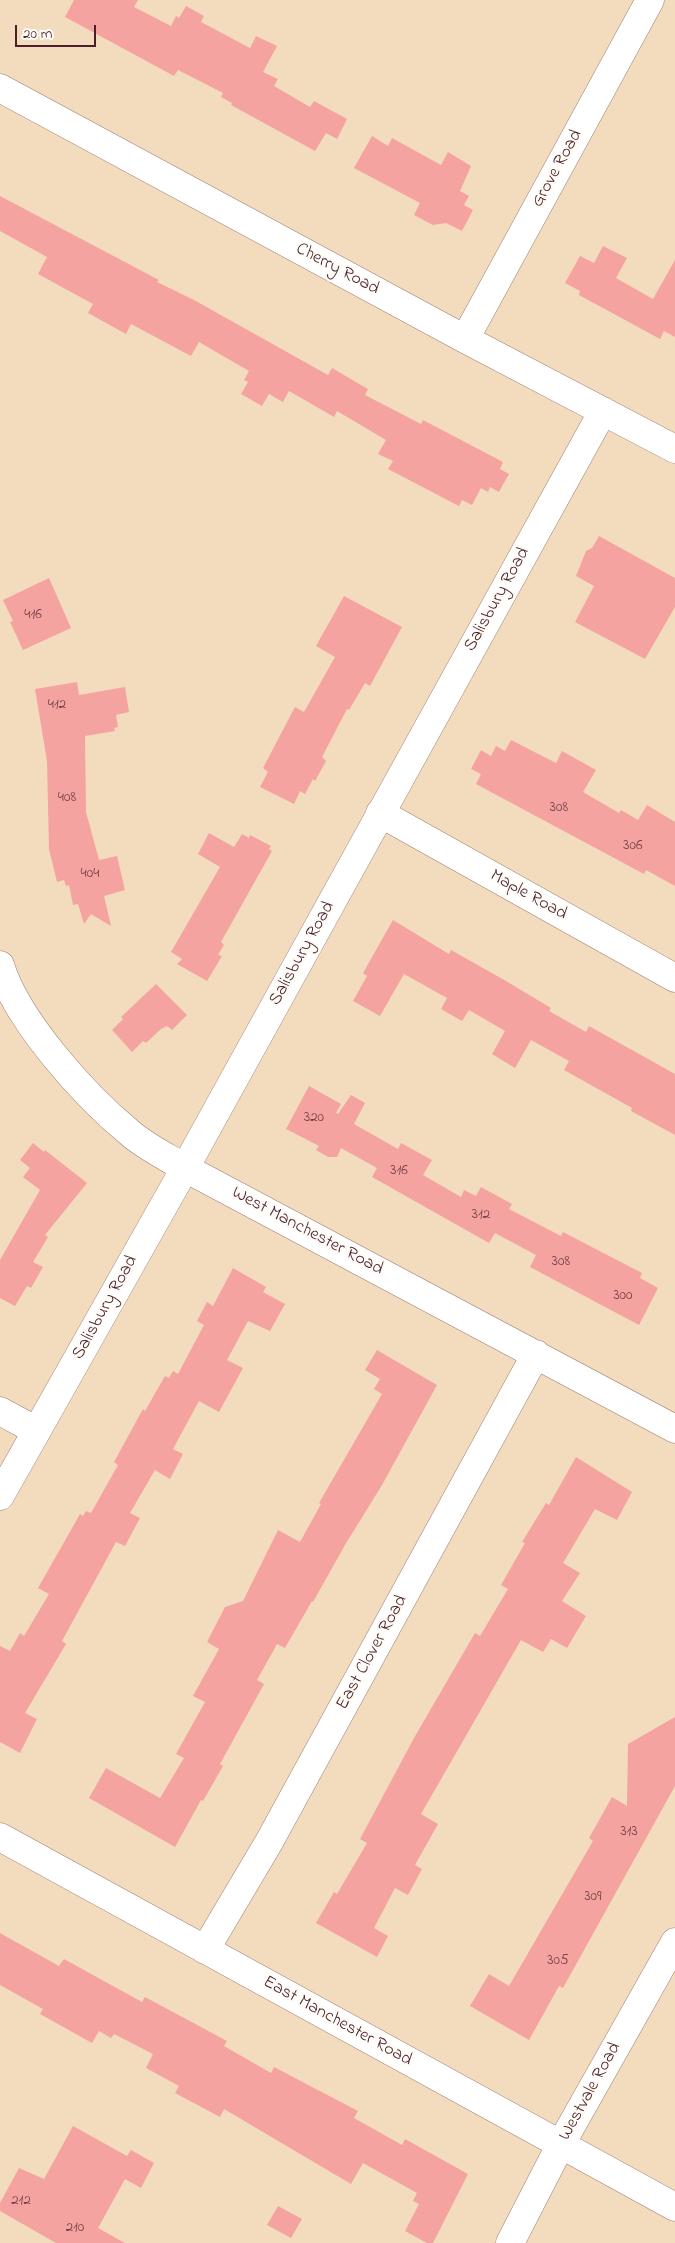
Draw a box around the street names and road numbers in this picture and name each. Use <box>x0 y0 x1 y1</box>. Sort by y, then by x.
street label: Grove Road <box>528 126 588 212</box>
street label: Cherry Road <box>292 239 382 301</box>
street label: Salisbury Road <box>461 544 535 656</box>
street label: Maple Road <box>486 866 570 926</box>
street label: Salisbury Road <box>266 898 340 1010</box>
street label: West Manchester Road <box>228 1183 386 1281</box>
street label: Salisbury Road <box>69 1252 143 1364</box>
street label: East Clover Road <box>333 1592 413 1714</box>
street label: East Manchester Road <box>259 1972 415 2072</box>
street label: Westvale Road <box>555 2039 627 2145</box>

